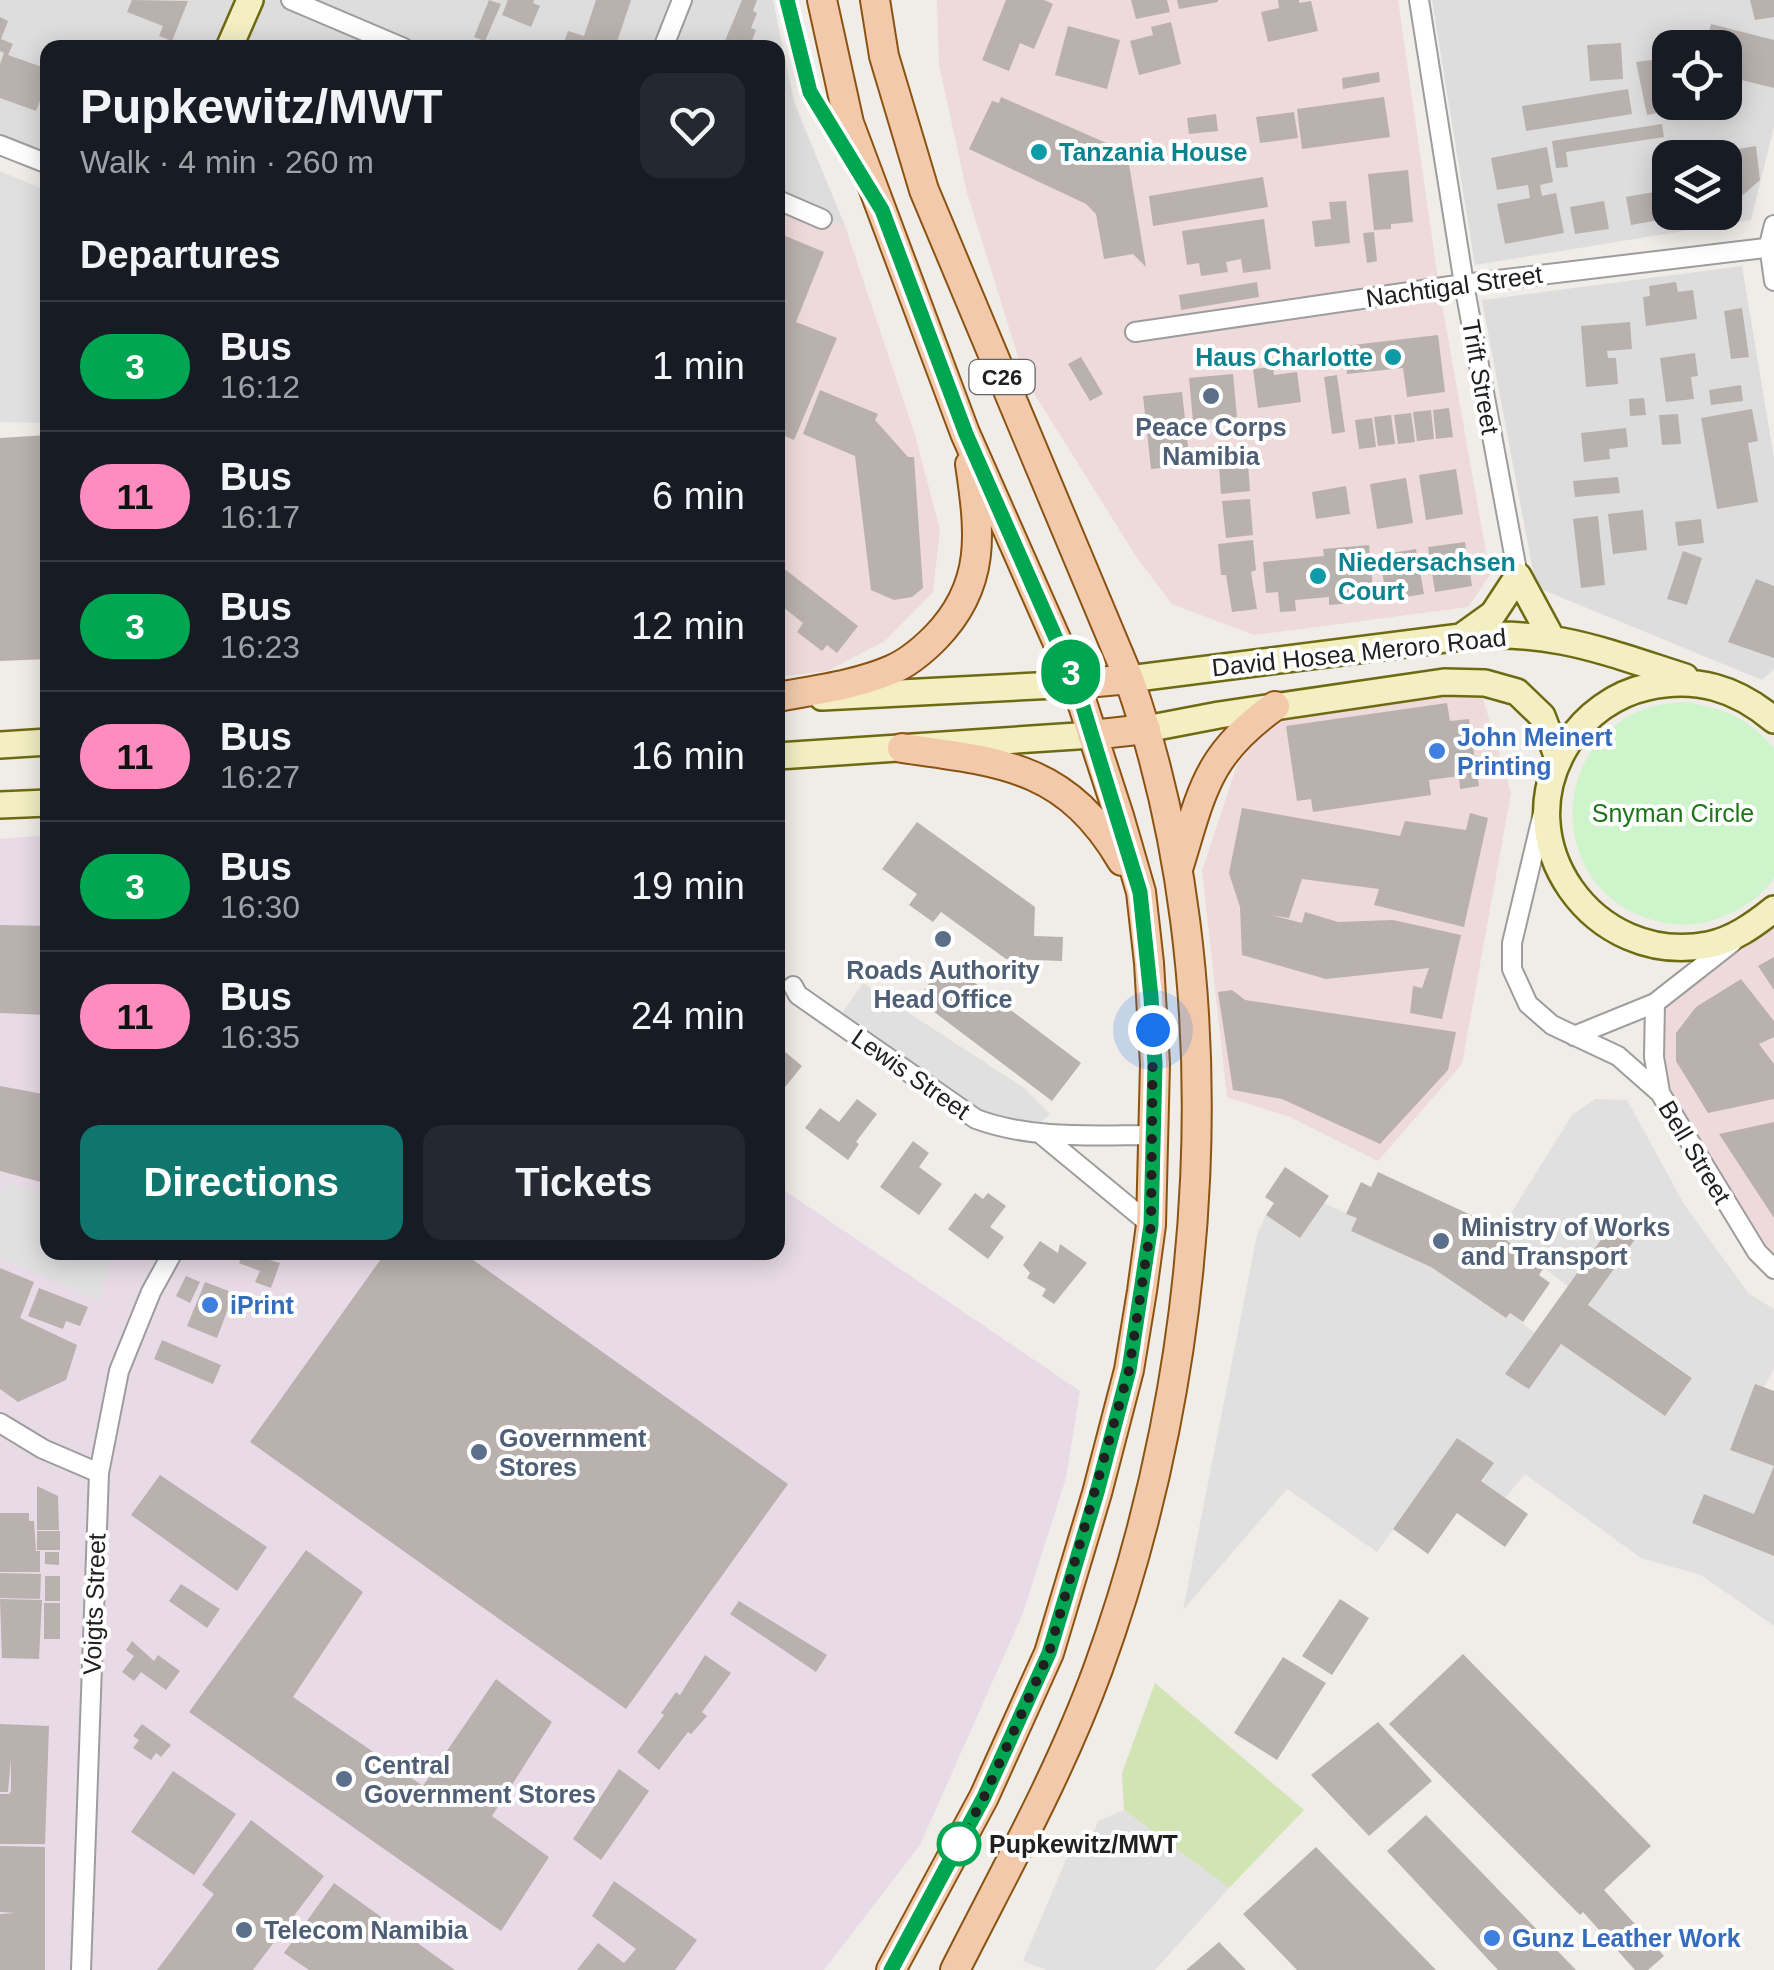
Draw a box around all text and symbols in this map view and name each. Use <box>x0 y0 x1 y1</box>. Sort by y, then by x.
map controls <box>1652 30 1742 230</box>
button: locate <box>1652 30 1742 120</box>
button: heart <box>640 73 745 178</box>
text: Pupkewitz/MWT <box>80 80 443 133</box>
place label: Tanzania House <box>1059 138 1248 166</box>
button: layers <box>1652 140 1742 230</box>
marker: Tanzania House <box>1028 141 1050 163</box>
text: Walk · 4 min · 260 m <box>80 144 374 180</box>
text: Departures <box>80 234 281 276</box>
street label: Nachtigal Street <box>1364 260 1544 312</box>
street label: Trift Street <box>1457 318 1505 436</box>
text: Bus <box>220 326 292 368</box>
place label: Haus Charlotte <box>1195 343 1373 371</box>
text: 1 min <box>652 345 745 387</box>
marker: Haus Charlotte <box>1382 346 1404 368</box>
text: 3 <box>125 347 145 386</box>
road number: C26 <box>970 360 1034 394</box>
text: 16:12 <box>220 369 300 405</box>
marker: Peace Corps Namibia <box>1200 385 1222 407</box>
place label: Peace Corps Namibia <box>1135 413 1287 470</box>
text: Bus <box>220 456 292 498</box>
text: 6 min <box>652 475 745 517</box>
text: 11 <box>117 477 154 516</box>
text: 16:17 <box>220 499 300 535</box>
place label: Niedersachsen Court <box>1338 548 1516 605</box>
marker: Niedersachsen Court <box>1307 565 1329 587</box>
text: Bus <box>220 586 292 628</box>
text: 12 min <box>631 605 745 647</box>
text: 3 <box>125 607 145 646</box>
street label: David Hosea Meroro Road <box>1210 623 1508 681</box>
text: 16:23 <box>220 629 300 665</box>
line badge: 3 <box>1038 640 1104 704</box>
text: 3 <box>1061 653 1081 692</box>
text: Bus <box>220 716 292 758</box>
place label: John Meinert Printing <box>1457 723 1613 780</box>
text: 16 min <box>631 735 745 777</box>
text: 11 <box>117 737 154 776</box>
marker: John Meinert Printing <box>1426 740 1448 762</box>
text: 16:27 <box>220 759 300 795</box>
park label: Snyman Circle <box>1592 799 1754 827</box>
text: Bus <box>220 846 292 888</box>
text: 19 min <box>631 865 745 907</box>
text: 3 <box>125 867 145 906</box>
text: 16:30 <box>220 889 300 925</box>
marker: Roads Authority Head Office <box>932 928 954 950</box>
place label: Roads Authority Head Office <box>846 956 1040 1013</box>
text: Bus <box>220 976 292 1018</box>
text: 24 min <box>631 995 745 1037</box>
text: 11 <box>117 997 154 1036</box>
your location <box>1128 1005 1178 1055</box>
text: 16:35 <box>220 1019 300 1055</box>
street label: Lewis Street <box>847 1023 975 1125</box>
street label: Bell Street <box>1653 1095 1737 1209</box>
button: Directions <box>80 1125 403 1240</box>
button: Tickets <box>423 1125 745 1240</box>
place label: Ministry of Works and Transport <box>1461 1213 1670 1270</box>
marker: Ministry of Works and Transport <box>1430 1230 1452 1252</box>
place label: iPrint <box>230 1291 295 1319</box>
marker: iPrint <box>199 1294 221 1316</box>
place label: Government Stores <box>499 1424 647 1481</box>
marker: Government Stores <box>468 1441 490 1463</box>
street label: Voigts Street <box>78 1533 110 1675</box>
place label: Central Government Stores <box>364 1751 596 1808</box>
marker: Central Government Stores <box>333 1768 355 1790</box>
marker: Pupkewitz/MWT <box>938 1823 980 1865</box>
place label: Pupkewitz/MWT <box>989 1830 1178 1858</box>
place label: Telecom Namibia <box>264 1916 469 1944</box>
marker: Telecom Namibia <box>233 1919 255 1941</box>
place label: Gunz Leather Work <box>1512 1924 1741 1952</box>
marker: Gunz Leather Work <box>1481 1927 1503 1949</box>

